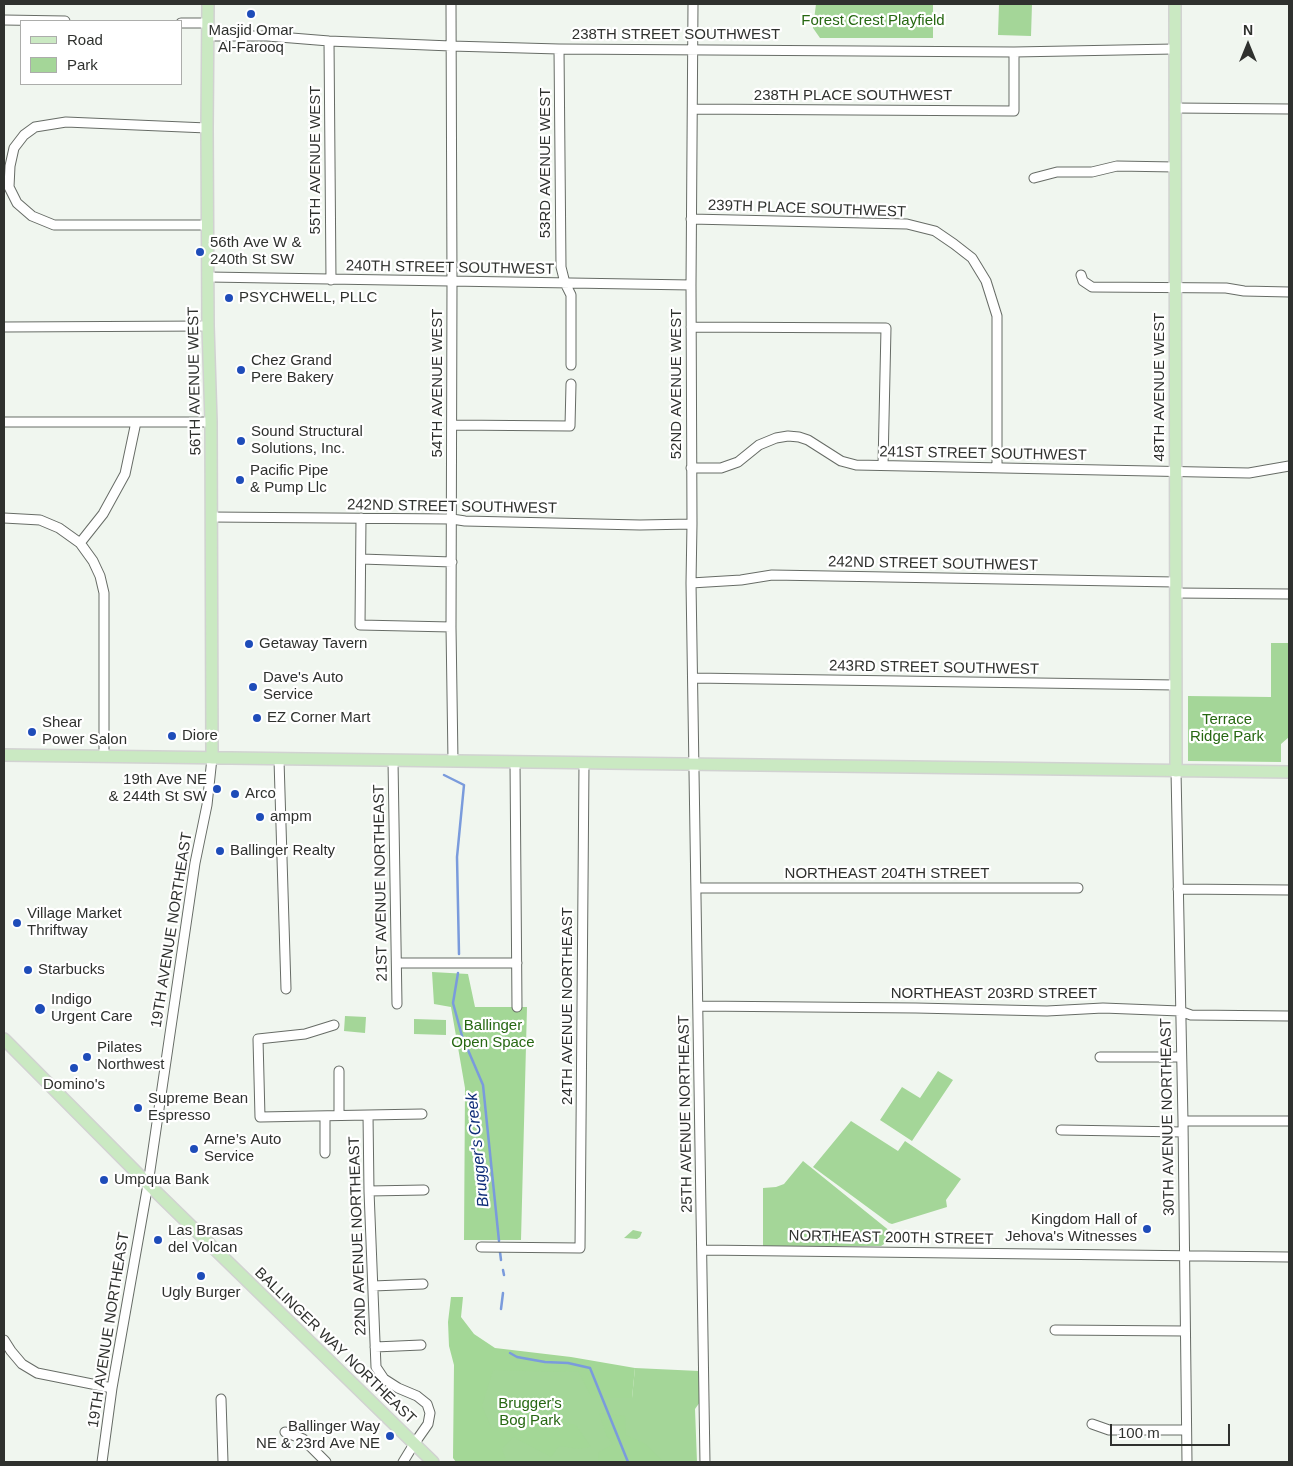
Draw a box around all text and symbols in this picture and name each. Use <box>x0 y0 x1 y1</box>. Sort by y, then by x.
marker: Masjid Omar Al-Farooq <box>245 8 257 20</box>
park label: Forest Crest Playfield <box>801 12 945 30</box>
legend <box>20 20 182 85</box>
north arrow <box>1223 20 1273 70</box>
place label: Masjid Omar Al-Farooq <box>208 22 294 57</box>
text: N <box>1243 22 1253 38</box>
street label: 238TH STREET SOUTHWEST <box>572 26 780 44</box>
text: Road <box>67 31 103 48</box>
text: Park <box>67 56 98 73</box>
street label: 55TH AVENUE WEST <box>307 86 325 234</box>
street label: 238TH PLACE SOUTHWEST <box>754 87 952 105</box>
street label: 53RD AVENUE WEST <box>537 88 555 238</box>
street label: 239TH PLACE SOUTHWEST <box>708 197 906 221</box>
place label: 56th Ave W & 240th St SW <box>210 234 301 269</box>
marker: 56th Ave W & 240th St SW <box>194 246 206 258</box>
street label: 240TH STREET SOUTHWEST <box>346 257 554 279</box>
place label: PSYCHWELL, PLLC <box>239 289 377 307</box>
marker: PSYCHWELL, PLLC <box>223 292 235 304</box>
street label: 56TH AVENUE WEST <box>185 306 205 456</box>
street label: 54TH AVENUE WEST <box>429 309 447 457</box>
street label: 52ND AVENUE WEST <box>668 309 686 459</box>
street label: 48TH AVENUE WEST <box>1151 313 1169 461</box>
place label: Chez Grand Pere Bakery <box>251 352 334 387</box>
marker: Chez Grand Pere Bakery <box>235 364 247 376</box>
place label: Sound Structural Solutions, Inc. <box>251 423 363 458</box>
marker: Sound Structural Solutions, Inc. <box>235 435 247 447</box>
street label: 241ST STREET SOUTHWEST <box>879 443 1087 465</box>
place label: Pacific Pipe & Pump Llc <box>250 462 328 497</box>
marker: Pacific Pipe & Pump Llc <box>234 474 246 486</box>
street label: 242ND STREET SOUTHWEST <box>347 496 557 518</box>
street label: 242ND STREET SOUTHWEST <box>828 553 1038 575</box>
place label: Getaway Tavern <box>259 635 367 653</box>
marker: Getaway Tavern <box>243 638 255 650</box>
street label: 243RD STREET SOUTHWEST <box>829 657 1039 679</box>
place label: Dave's Auto Service <box>263 669 343 704</box>
marker: Dave's Auto Service <box>247 681 259 693</box>
place label: EZ Corner Mart <box>267 709 370 727</box>
park label: Terrace Ridge Park <box>1190 711 1264 746</box>
marker: EZ Corner Mart <box>251 712 263 724</box>
place label: Shear Power Salon <box>42 714 127 749</box>
marker: Shear Power Salon <box>26 726 38 738</box>
place label: Diore <box>182 727 218 745</box>
marker: Diore <box>166 730 178 742</box>
place label: 19th Ave NE & 244th St SW <box>109 771 207 806</box>
marker: 19th Ave NE & 244th St SW <box>211 783 223 795</box>
street label: 21ST AVENUE NORTHEAST <box>370 784 392 982</box>
place label: Arco <box>245 785 276 803</box>
marker: Arco <box>229 788 241 800</box>
place label: ampm <box>270 808 312 826</box>
marker: ampm <box>254 811 266 823</box>
street label: 19TH AVENUE NORTHEAST <box>148 831 196 1029</box>
place label: Ballinger Realty <box>230 842 335 860</box>
marker: Ballinger Realty <box>214 845 226 857</box>
street label: NORTHEAST 204TH STREET <box>785 865 989 883</box>
place label: Village Market Thriftway <box>27 905 122 940</box>
street label: 24TH AVENUE NORTHEAST <box>559 907 577 1105</box>
marker: Village Market Thriftway <box>11 917 23 929</box>
place label: Starbucks <box>38 961 105 979</box>
marker: Starbucks <box>22 964 34 976</box>
street label: NORTHEAST 203RD STREET <box>891 985 1097 1003</box>
place label: Indigo Urgent Care <box>51 991 133 1026</box>
marker: Indigo Urgent Care <box>33 1002 47 1016</box>
street label: 25TH AVENUE NORTHEAST <box>675 1015 697 1213</box>
park label: Ballinger Open Space <box>451 1017 535 1052</box>
street label: 30TH AVENUE NORTHEAST <box>1157 1018 1179 1216</box>
place label: Pilates Northwest <box>97 1039 165 1074</box>
marker: Pilates Northwest <box>81 1051 93 1063</box>
marker: Domino's <box>68 1062 80 1074</box>
place label: Domino's <box>43 1076 105 1094</box>
place label: Supreme Bean Espresso <box>148 1090 248 1125</box>
water label: Brugger's Creek <box>462 1092 494 1208</box>
marker: Supreme Bean Espresso <box>132 1102 144 1114</box>
place label: Arne’s Auto Service <box>204 1131 281 1166</box>
street label: 22ND AVENUE NORTHEAST <box>346 1136 370 1336</box>
marker: Arne’s Auto Service <box>188 1143 200 1155</box>
place label: Umpqua Bank <box>114 1171 209 1189</box>
marker: Umpqua Bank <box>98 1174 110 1186</box>
place label: Kingdom Hall of Jehova's Witnesses <box>1005 1211 1137 1246</box>
place label: Las Brasas del Volcan <box>168 1222 243 1257</box>
marker: Kingdom Hall of Jehova's Witnesses <box>1141 1223 1153 1235</box>
street label: NORTHEAST 200TH STREET <box>788 1227 994 1249</box>
street label: 19TH AVENUE NORTHEAST <box>85 1231 133 1429</box>
marker: Las Brasas del Volcan <box>152 1234 164 1246</box>
street label: BALLINGER WAY NORTHEAST <box>251 1264 419 1428</box>
marker: Ugly Burger <box>195 1270 207 1282</box>
place label: Ugly Burger <box>161 1284 241 1302</box>
park label: Brugger's Bog Park <box>498 1395 562 1430</box>
scale bar <box>1113 1414 1233 1446</box>
place label: Ballinger Way NE & 23rd Ave NE <box>256 1418 380 1453</box>
text: 100 m <box>1118 1424 1160 1441</box>
marker: Ballinger Way NE & 23rd Ave NE <box>384 1430 396 1442</box>

